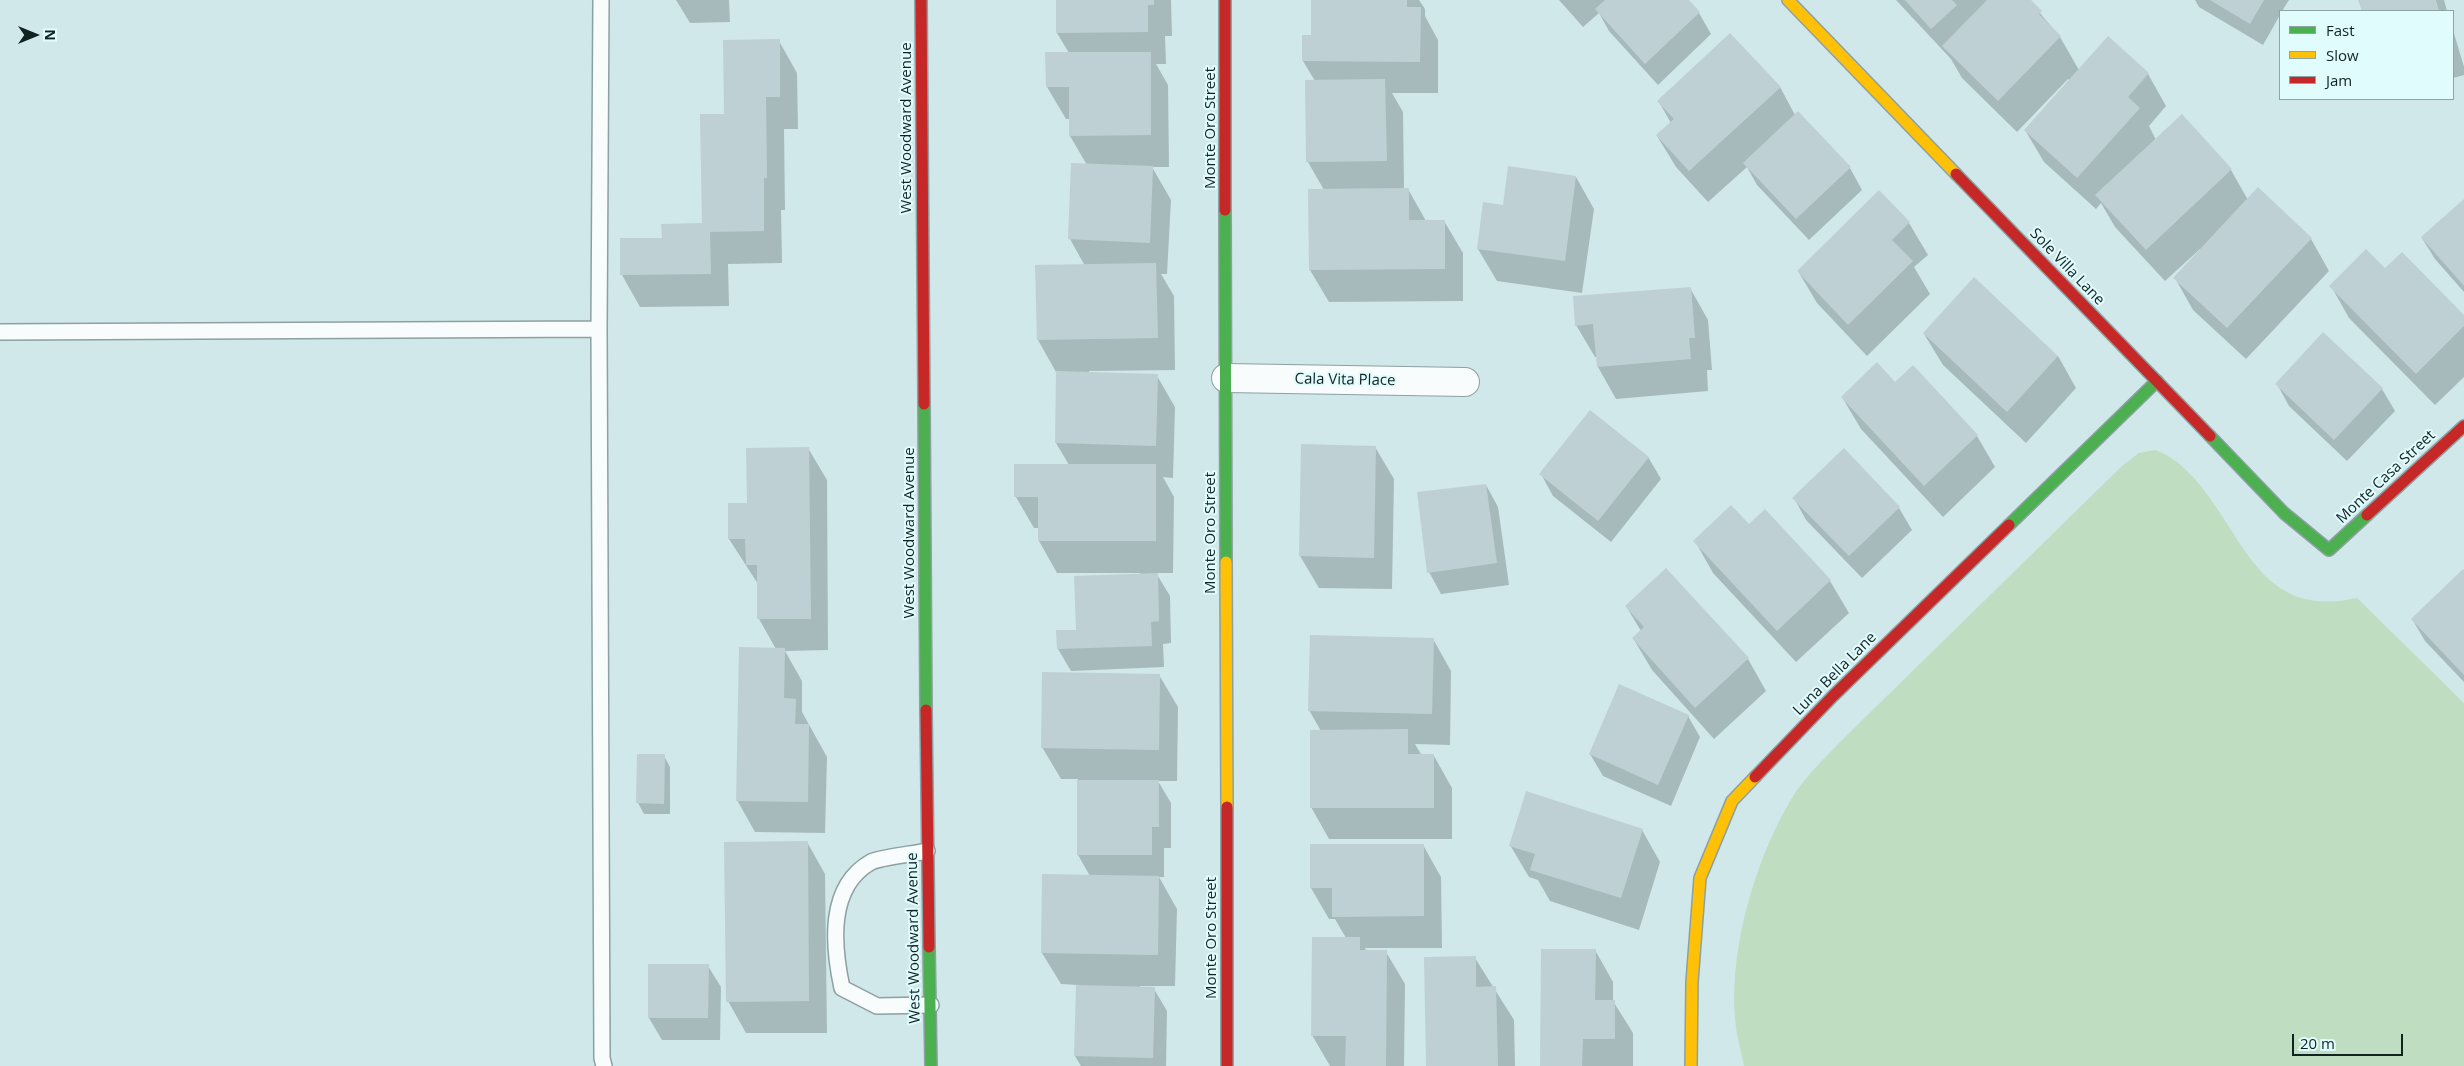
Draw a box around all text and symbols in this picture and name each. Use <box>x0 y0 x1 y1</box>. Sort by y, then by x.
north arrow <box>10 10 60 60</box>
legend <box>2279 10 2454 100</box>
text: Fast <box>2326 20 2355 40</box>
text: N <box>41 29 60 41</box>
street label: West Woodward Avenue <box>898 42 916 214</box>
text: Slow <box>2326 45 2359 65</box>
street label: Monte Oro Street <box>1202 67 1220 189</box>
text: Jam <box>2326 70 2352 90</box>
street label: Sole Villa Lane <box>2026 225 2108 309</box>
street label: Cala Vita Place <box>1294 370 1396 390</box>
street label: Monte Casa Street <box>2333 427 2439 527</box>
street label: West Woodward Avenue <box>901 447 919 619</box>
street label: Monte Oro Street <box>1202 472 1220 594</box>
street label: Luna Bella Lane <box>1790 629 1880 719</box>
street label: West Woodward Avenue <box>904 852 924 1024</box>
street label: Monte Oro Street <box>1203 877 1221 999</box>
scale bar <box>2294 1024 2405 1056</box>
text: 20 m <box>2300 1033 2335 1053</box>

